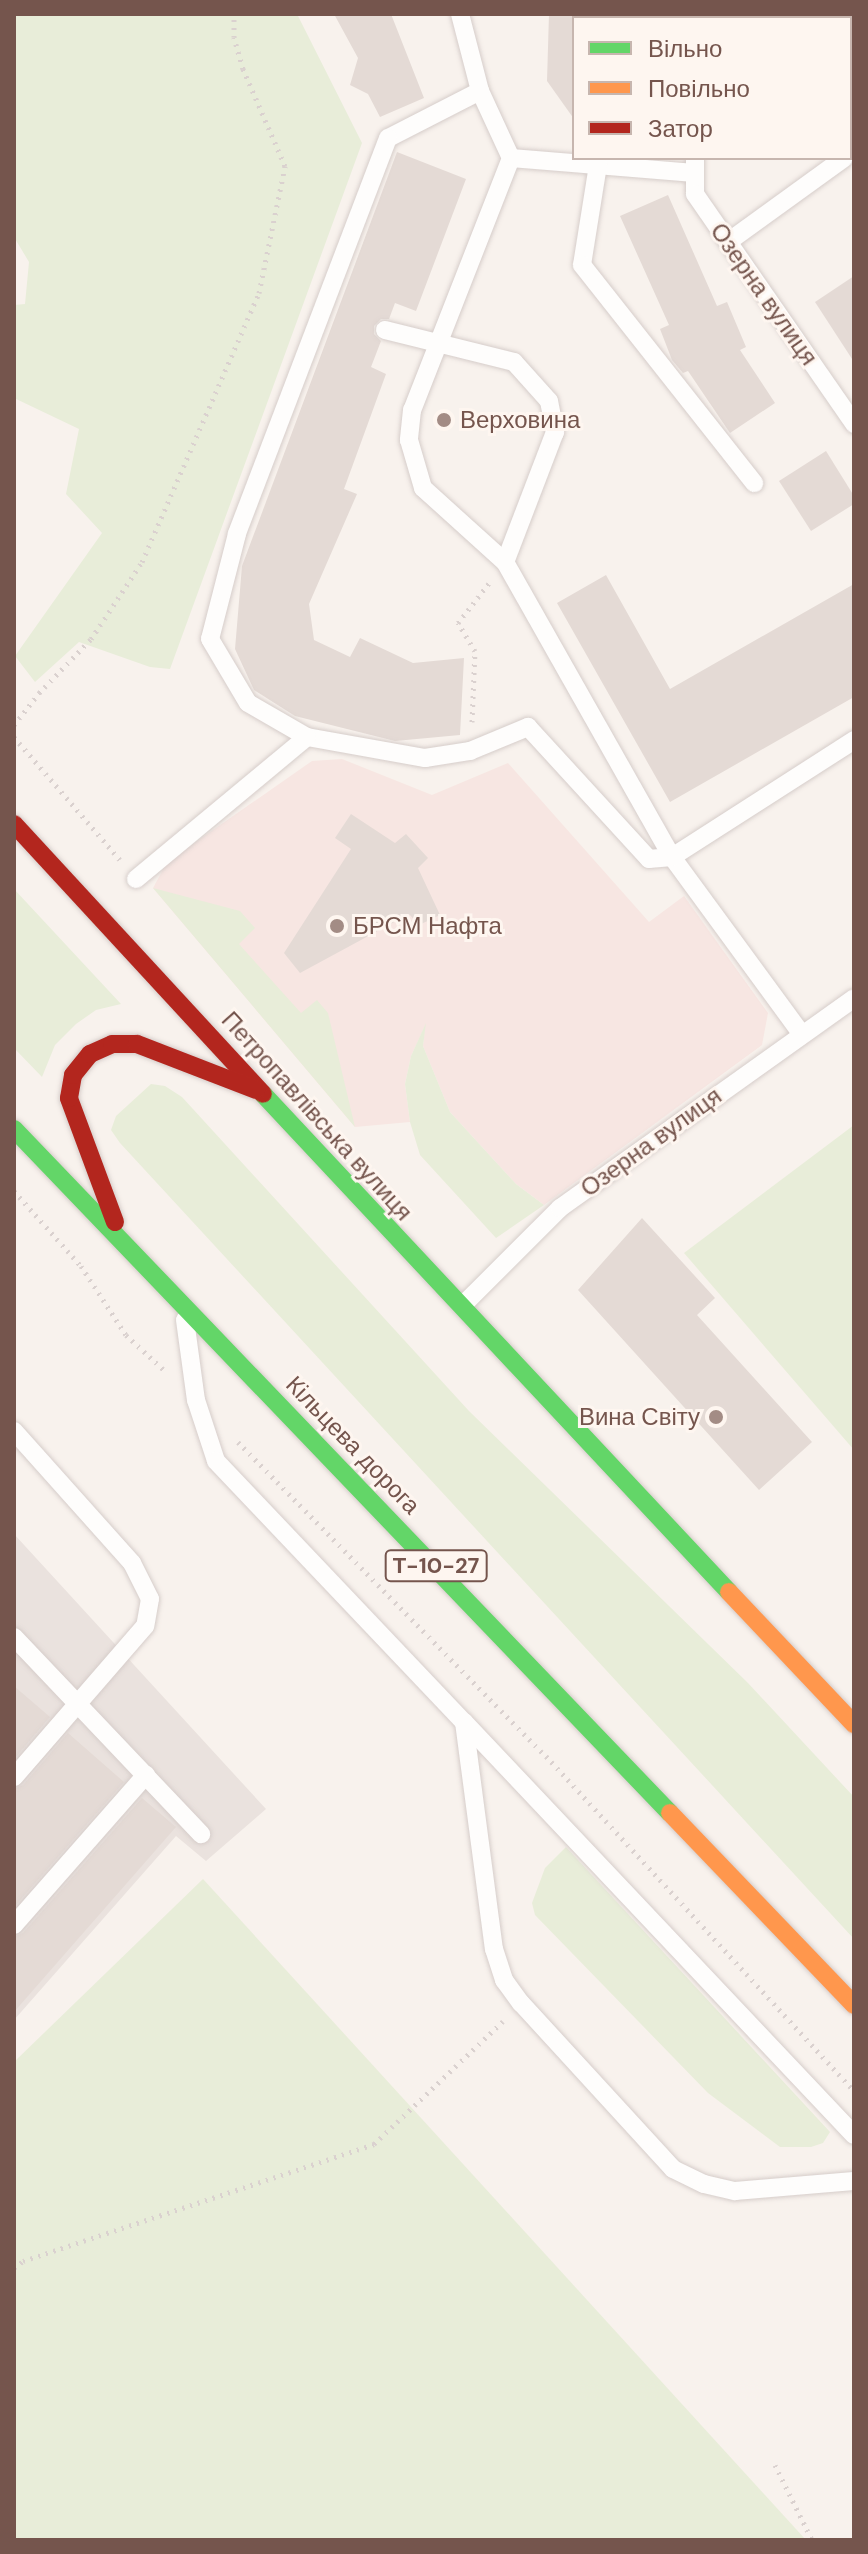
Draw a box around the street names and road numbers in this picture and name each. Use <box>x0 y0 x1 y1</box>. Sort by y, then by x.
street label: Озерна вулиця <box>704 217 824 371</box>
street label: Петропавлівська вулиця <box>216 1006 418 1226</box>
street label: Озерна вулиця <box>575 1081 727 1203</box>
street label: Кільцева дорога <box>280 1370 426 1520</box>
road number: Т-10-27 <box>384 1548 488 1584</box>

